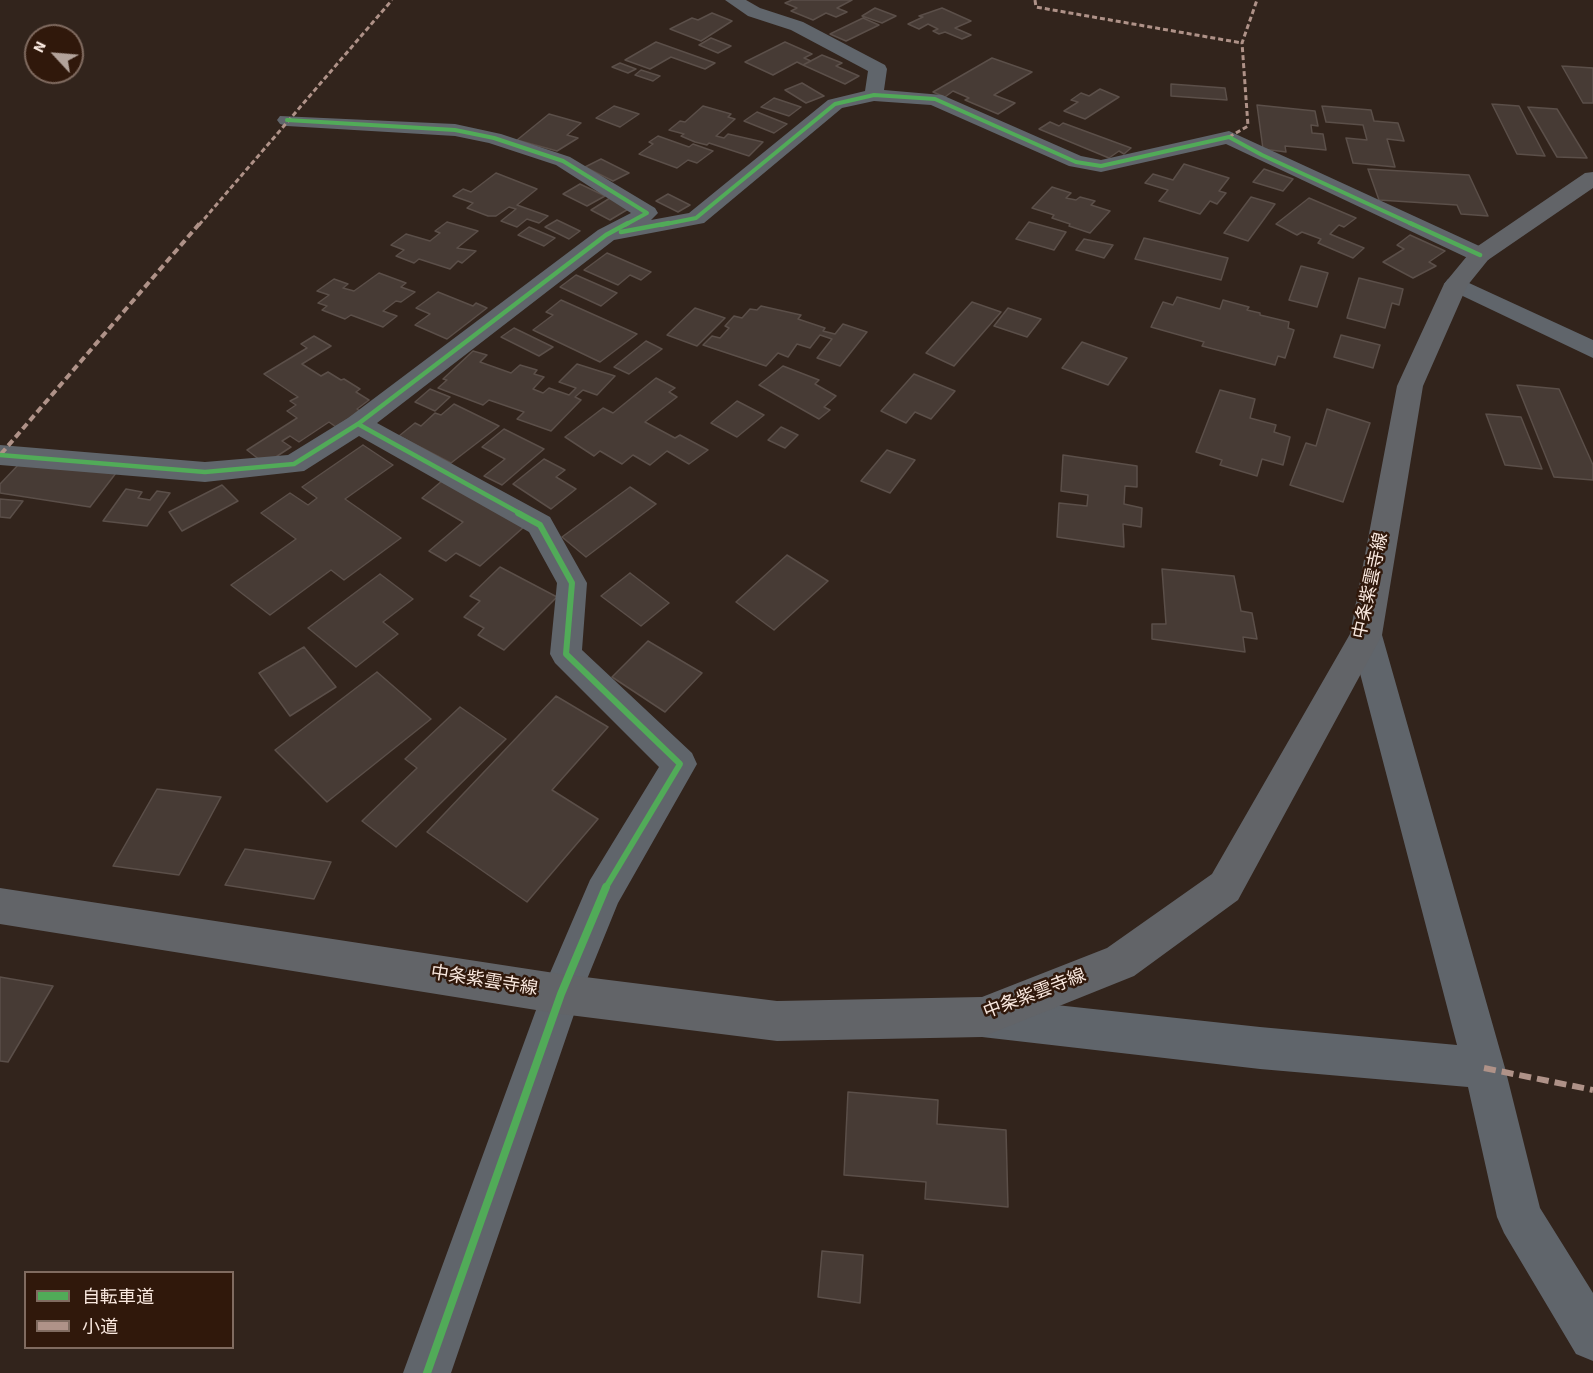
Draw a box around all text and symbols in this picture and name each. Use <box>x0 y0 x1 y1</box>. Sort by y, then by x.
north arrow <box>24 24 84 84</box>
text: N <box>27 37 52 57</box>
street label: 中条紫雲寺線 <box>1350 531 1394 641</box>
street label: 中条紫雲寺線 <box>429 963 539 1001</box>
street label: 中条紫雲寺線 <box>981 966 1089 1024</box>
legend <box>24 1271 234 1349</box>
text: 自転車道 <box>82 1285 154 1310</box>
text: 小道 <box>82 1315 118 1340</box>

